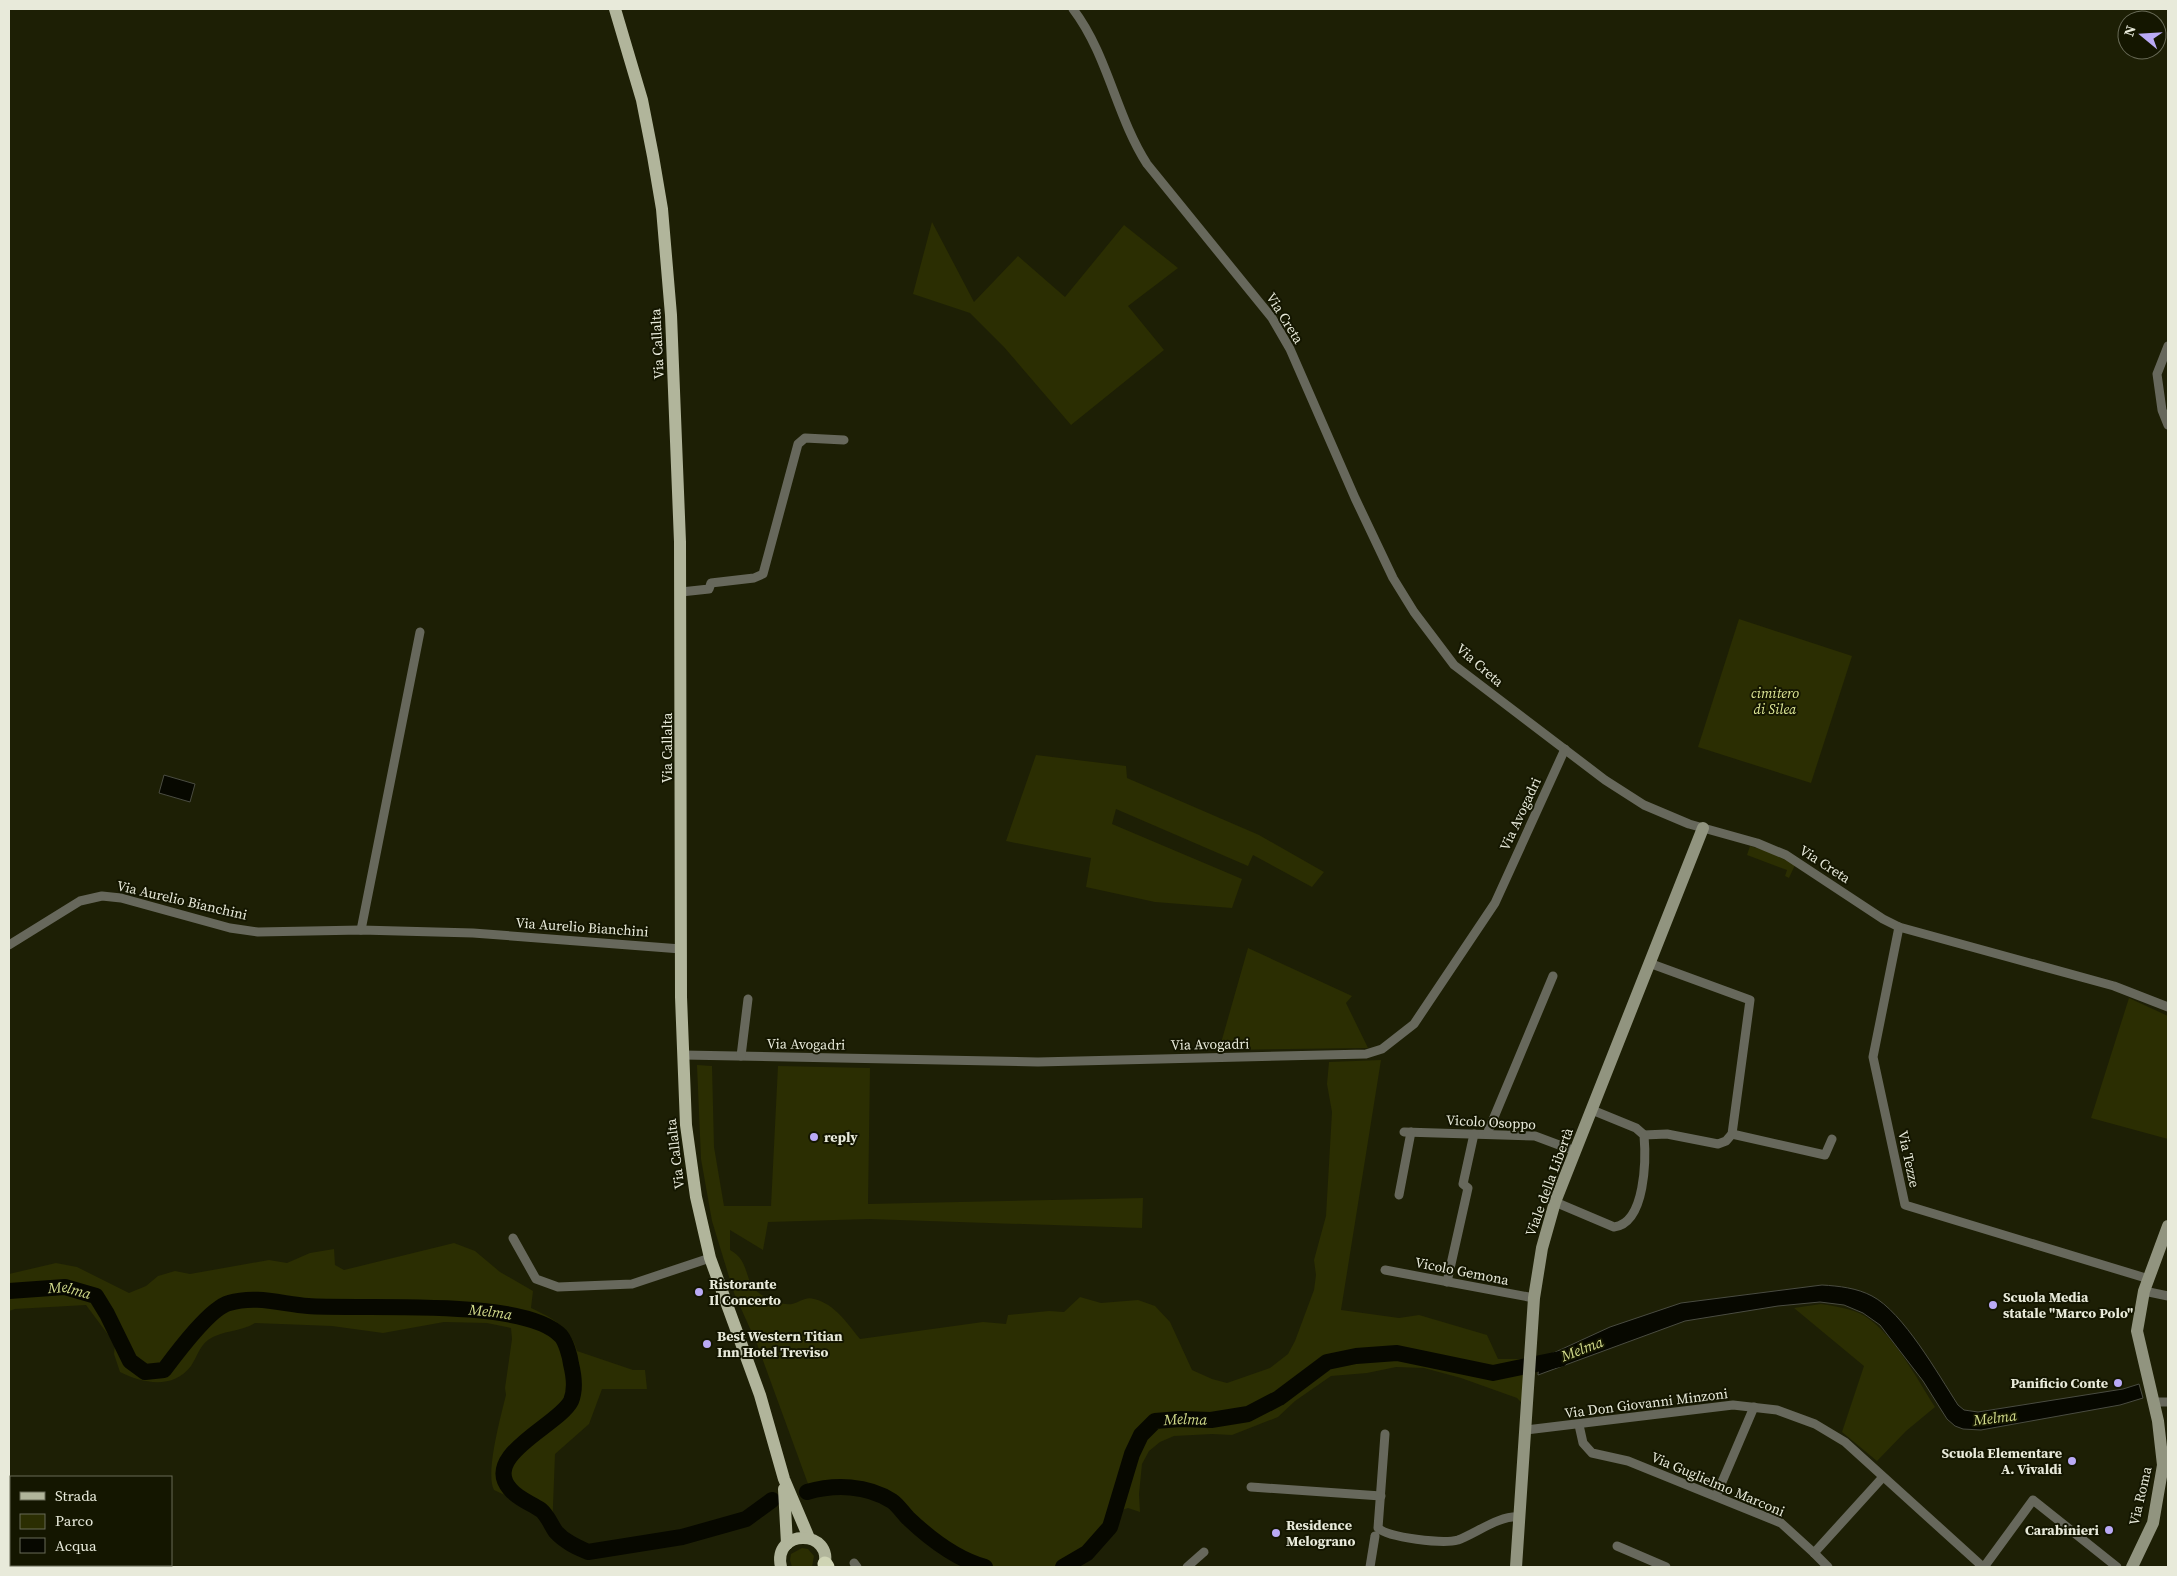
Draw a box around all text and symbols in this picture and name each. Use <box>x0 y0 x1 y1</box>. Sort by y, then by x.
north arrow <box>2117 10 2167 60</box>
text: N <box>2119 23 2141 39</box>
street label: Via Creta <box>1261 289 1309 348</box>
street label: Via Callalta <box>645 307 669 380</box>
street label: Via Creta <box>1452 639 1509 692</box>
park label: cimitero di Silea <box>1751 683 1799 719</box>
street label: Via Callalta <box>657 712 677 783</box>
street label: Via Avogadri <box>1494 774 1546 854</box>
street label: Via Creta <box>1796 840 1855 888</box>
street label: Via Aurelio Bianchini <box>115 875 249 925</box>
street label: Via Aurelio Bianchini <box>515 912 649 942</box>
street label: Via Avogadri <box>767 1033 845 1055</box>
street label: Via Avogadri <box>1171 1033 1249 1055</box>
street label: Vicolo Osoppo <box>1445 1110 1537 1134</box>
street label: Via Callalta <box>661 1117 689 1190</box>
street label: Viale della Libertà <box>1520 1124 1578 1239</box>
place label: reply <box>824 1127 858 1147</box>
street label: Via Tezze <box>1893 1129 1925 1189</box>
marker: reply <box>808 1131 820 1143</box>
street label: Vicolo Gemona <box>1413 1252 1512 1290</box>
place label: Ristorante Il Concerto <box>709 1274 781 1310</box>
water label: Melma <box>46 1276 94 1304</box>
marker: Ristorante Il Concerto <box>693 1286 705 1298</box>
place label: Scuola Media statale "Marco Polo" <box>2003 1287 2133 1323</box>
water label: Melma <box>467 1298 514 1325</box>
marker: Scuola Media statale "Marco Polo" <box>1987 1299 1999 1311</box>
place label: Best Western Titian Inn Hotel Treviso <box>717 1326 843 1362</box>
water label: Melma <box>1557 1331 1606 1367</box>
marker: Best Western Titian Inn Hotel Treviso <box>701 1338 713 1350</box>
place label: Panificio Conte <box>2010 1373 2108 1393</box>
marker: Panificio Conte <box>2112 1377 2124 1389</box>
street label: Via Don Giovanni Minzoni <box>1563 1383 1729 1423</box>
water label: Melma <box>1971 1404 2018 1431</box>
water label: Melma <box>1162 1408 1208 1430</box>
place label: Scuola Elementare A. Vivaldi <box>1942 1443 2063 1479</box>
street label: Via Guglielmo Marconi <box>1648 1447 1788 1521</box>
marker: Scuola Elementare A. Vivaldi <box>2066 1455 2078 1467</box>
street label: Via Roma <box>2124 1464 2157 1527</box>
legend <box>10 1476 172 1566</box>
text: Strada <box>55 1485 98 1506</box>
text: Parco <box>55 1510 93 1531</box>
place label: Residence Melograno <box>1286 1515 1355 1551</box>
place label: Carabinieri <box>2025 1520 2100 1540</box>
marker: Carabinieri <box>2103 1524 2115 1536</box>
marker: Residence Melograno <box>1270 1527 1282 1539</box>
text: Acqua <box>55 1535 97 1556</box>

